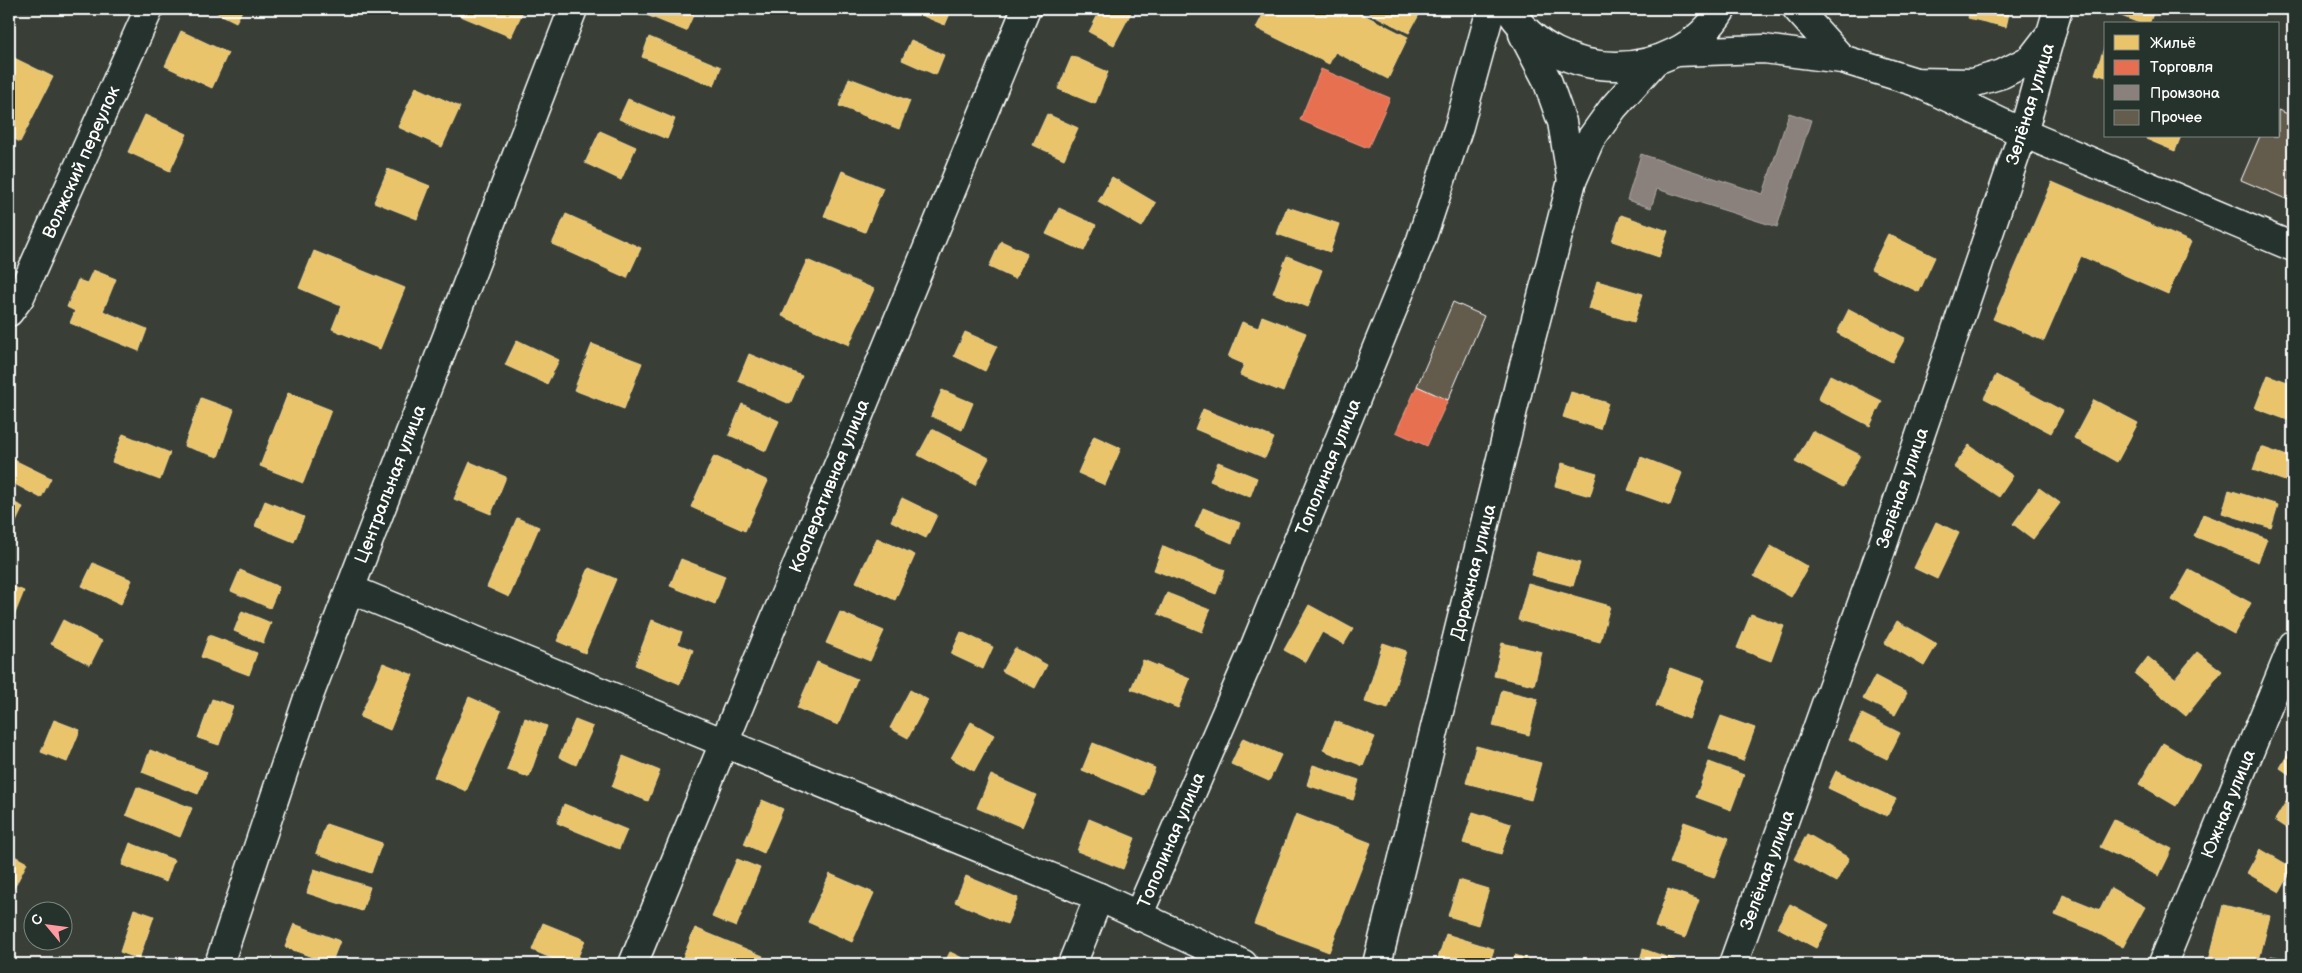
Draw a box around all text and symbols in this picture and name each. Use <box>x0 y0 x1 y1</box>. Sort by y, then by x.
legend <box>2104 22 2280 138</box>
text: Жильё <box>2150 34 2196 53</box>
street label: Зелёная улица <box>2002 40 2059 168</box>
text: Торговля <box>2150 58 2213 77</box>
street label: Волжский переулок <box>38 82 125 242</box>
text: Промзона <box>2150 84 2220 103</box>
text: Прочее <box>2150 108 2202 127</box>
street label: Кооперативная улица <box>785 396 874 576</box>
street label: Тополиная улица <box>1292 396 1366 538</box>
street label: Центральная улица <box>351 402 430 566</box>
street label: Зелёная улица <box>1872 425 1933 551</box>
street label: Дорожная улица <box>1446 502 1501 642</box>
street label: Южная улица <box>2197 746 2260 862</box>
street label: Тополиная улица <box>1133 769 1210 911</box>
street label: Зелёная улица <box>1736 807 1799 933</box>
north arrow <box>22 900 72 950</box>
text: С <box>27 911 47 928</box>

